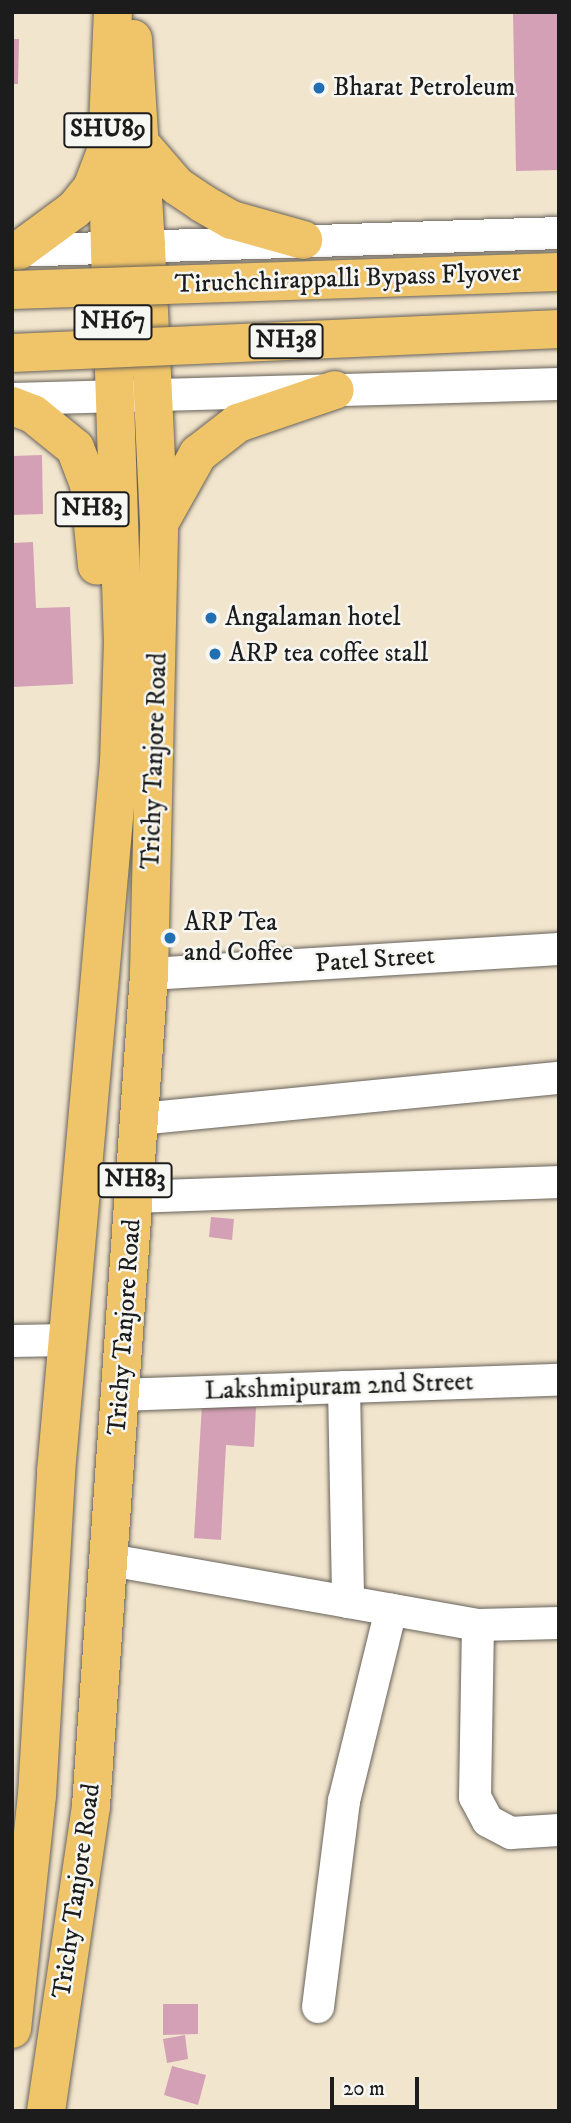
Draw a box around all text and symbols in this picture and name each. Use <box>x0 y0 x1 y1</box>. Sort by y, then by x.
place label: Bharat Petroleum <box>333 72 515 104</box>
marker: Bharat Petroleum <box>311 80 327 96</box>
road number: SHU89 <box>62 110 154 150</box>
street label: Tiruchchirappalli Bypass Flyover <box>174 257 522 301</box>
road number: NH67 <box>73 302 153 342</box>
road number: NH38 <box>247 320 324 362</box>
road number: NH83 <box>54 488 130 530</box>
place label: Angalaman hotel <box>225 602 401 634</box>
marker: Angalaman hotel <box>203 610 219 626</box>
place label: ARP tea coffee stall <box>229 638 428 670</box>
marker: ARP tea coffee stall <box>207 646 223 662</box>
street label: Trichy Tanjore Road <box>136 652 174 870</box>
place label: ARP Tea and Coffee <box>184 907 293 968</box>
marker: ARP Tea and Coffee <box>162 930 178 946</box>
street label: Patel Street <box>314 940 436 980</box>
road number: NH83 <box>96 1160 174 1200</box>
street label: Trichy Tanjore Road <box>102 1218 148 1436</box>
street label: Lakshmipuram 2nd Street <box>204 1367 474 1407</box>
street label: Trichy Tanjore Road <box>46 1782 108 2000</box>
scale bar <box>333 2064 422 2108</box>
text: 20 m <box>343 2076 385 2102</box>

